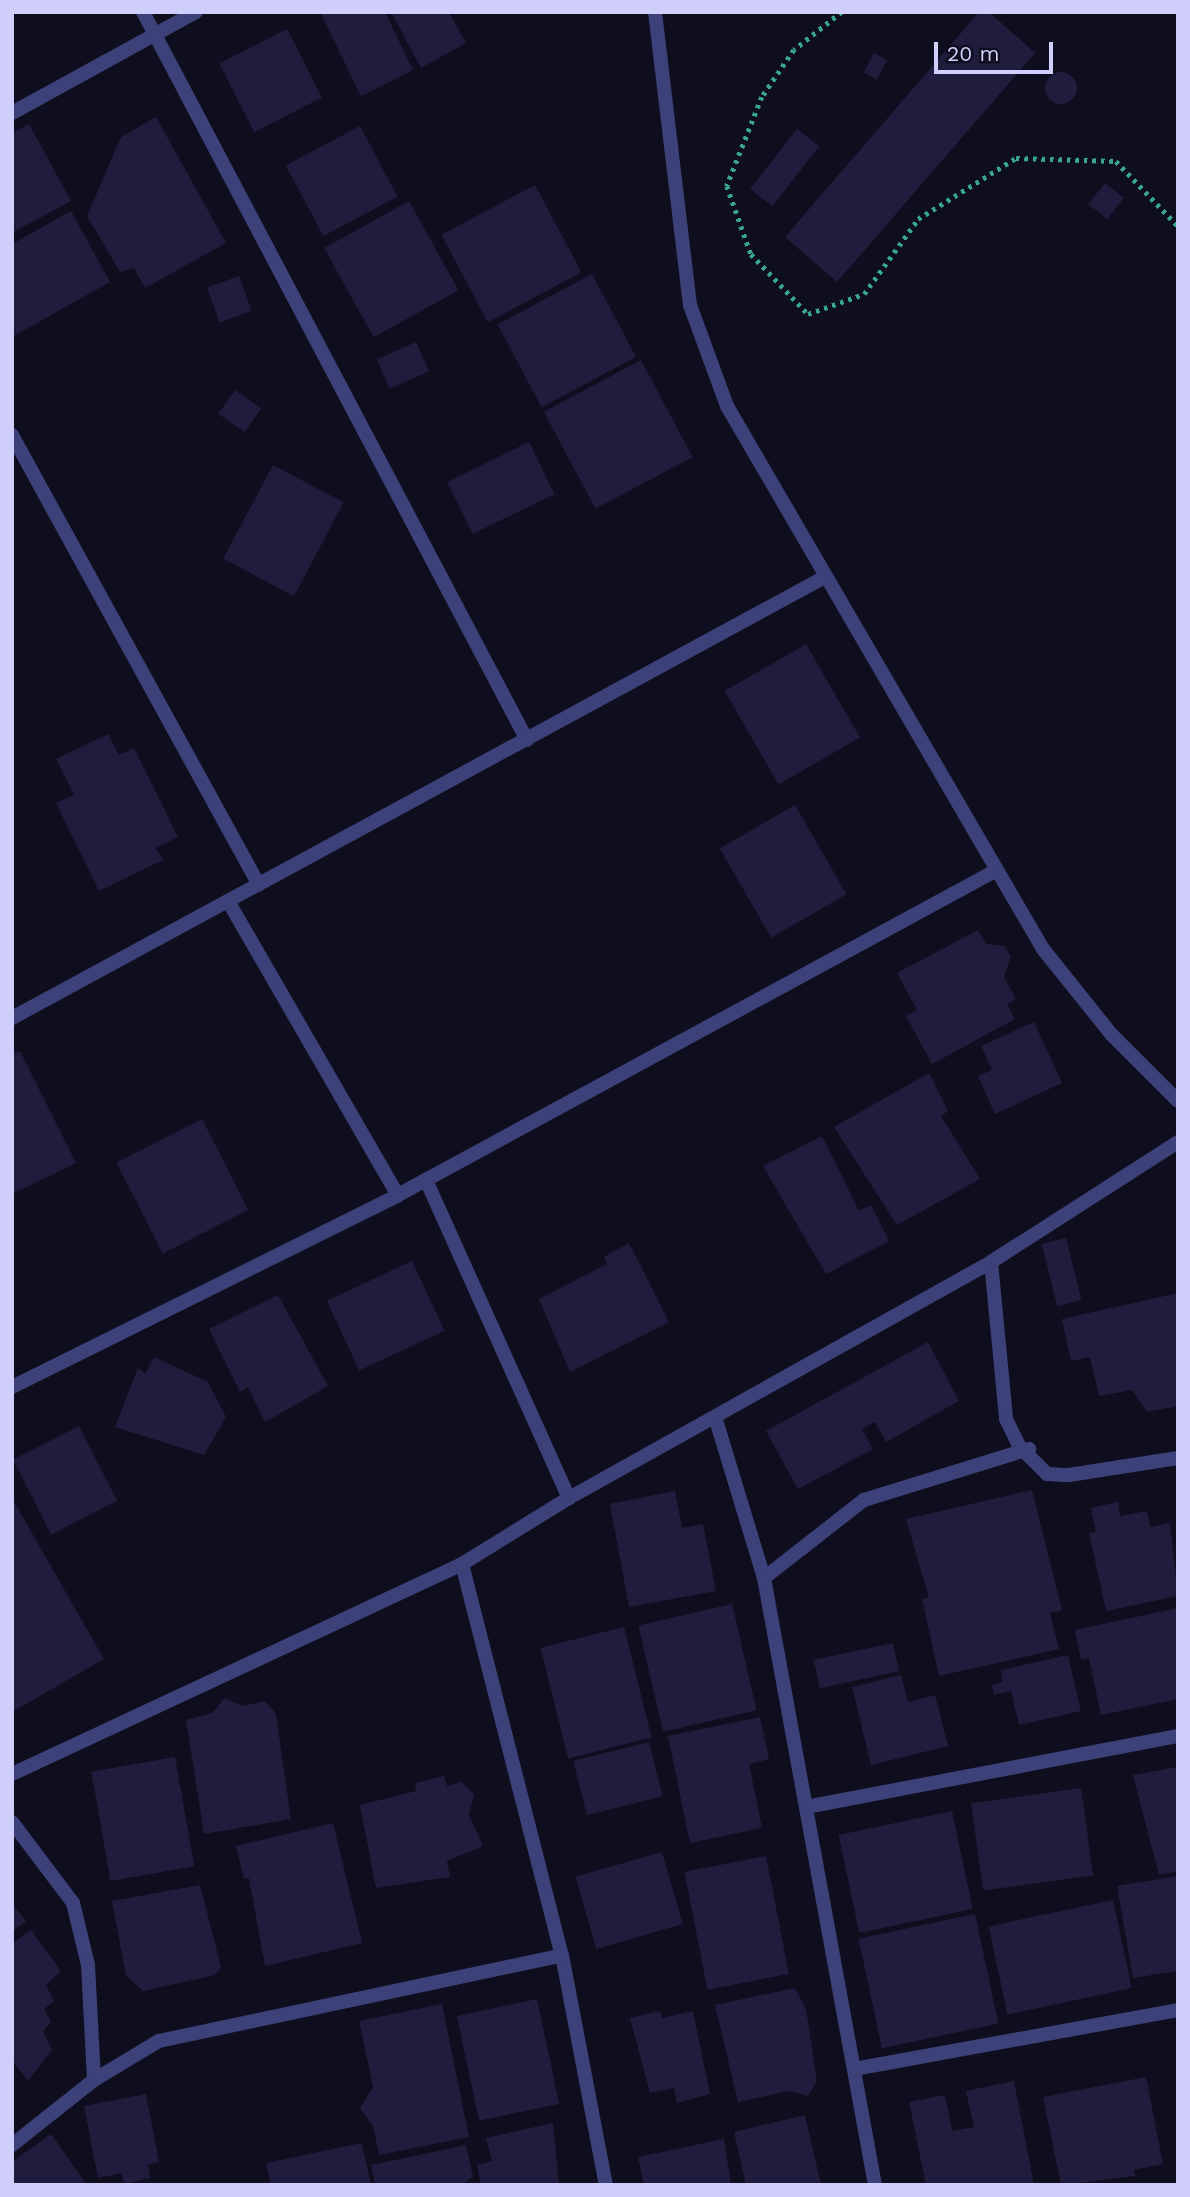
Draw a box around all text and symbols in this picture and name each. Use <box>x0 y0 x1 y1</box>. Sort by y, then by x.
scale bar <box>938 28 1057 72</box>
text: 20 m <box>947 41 999 66</box>

